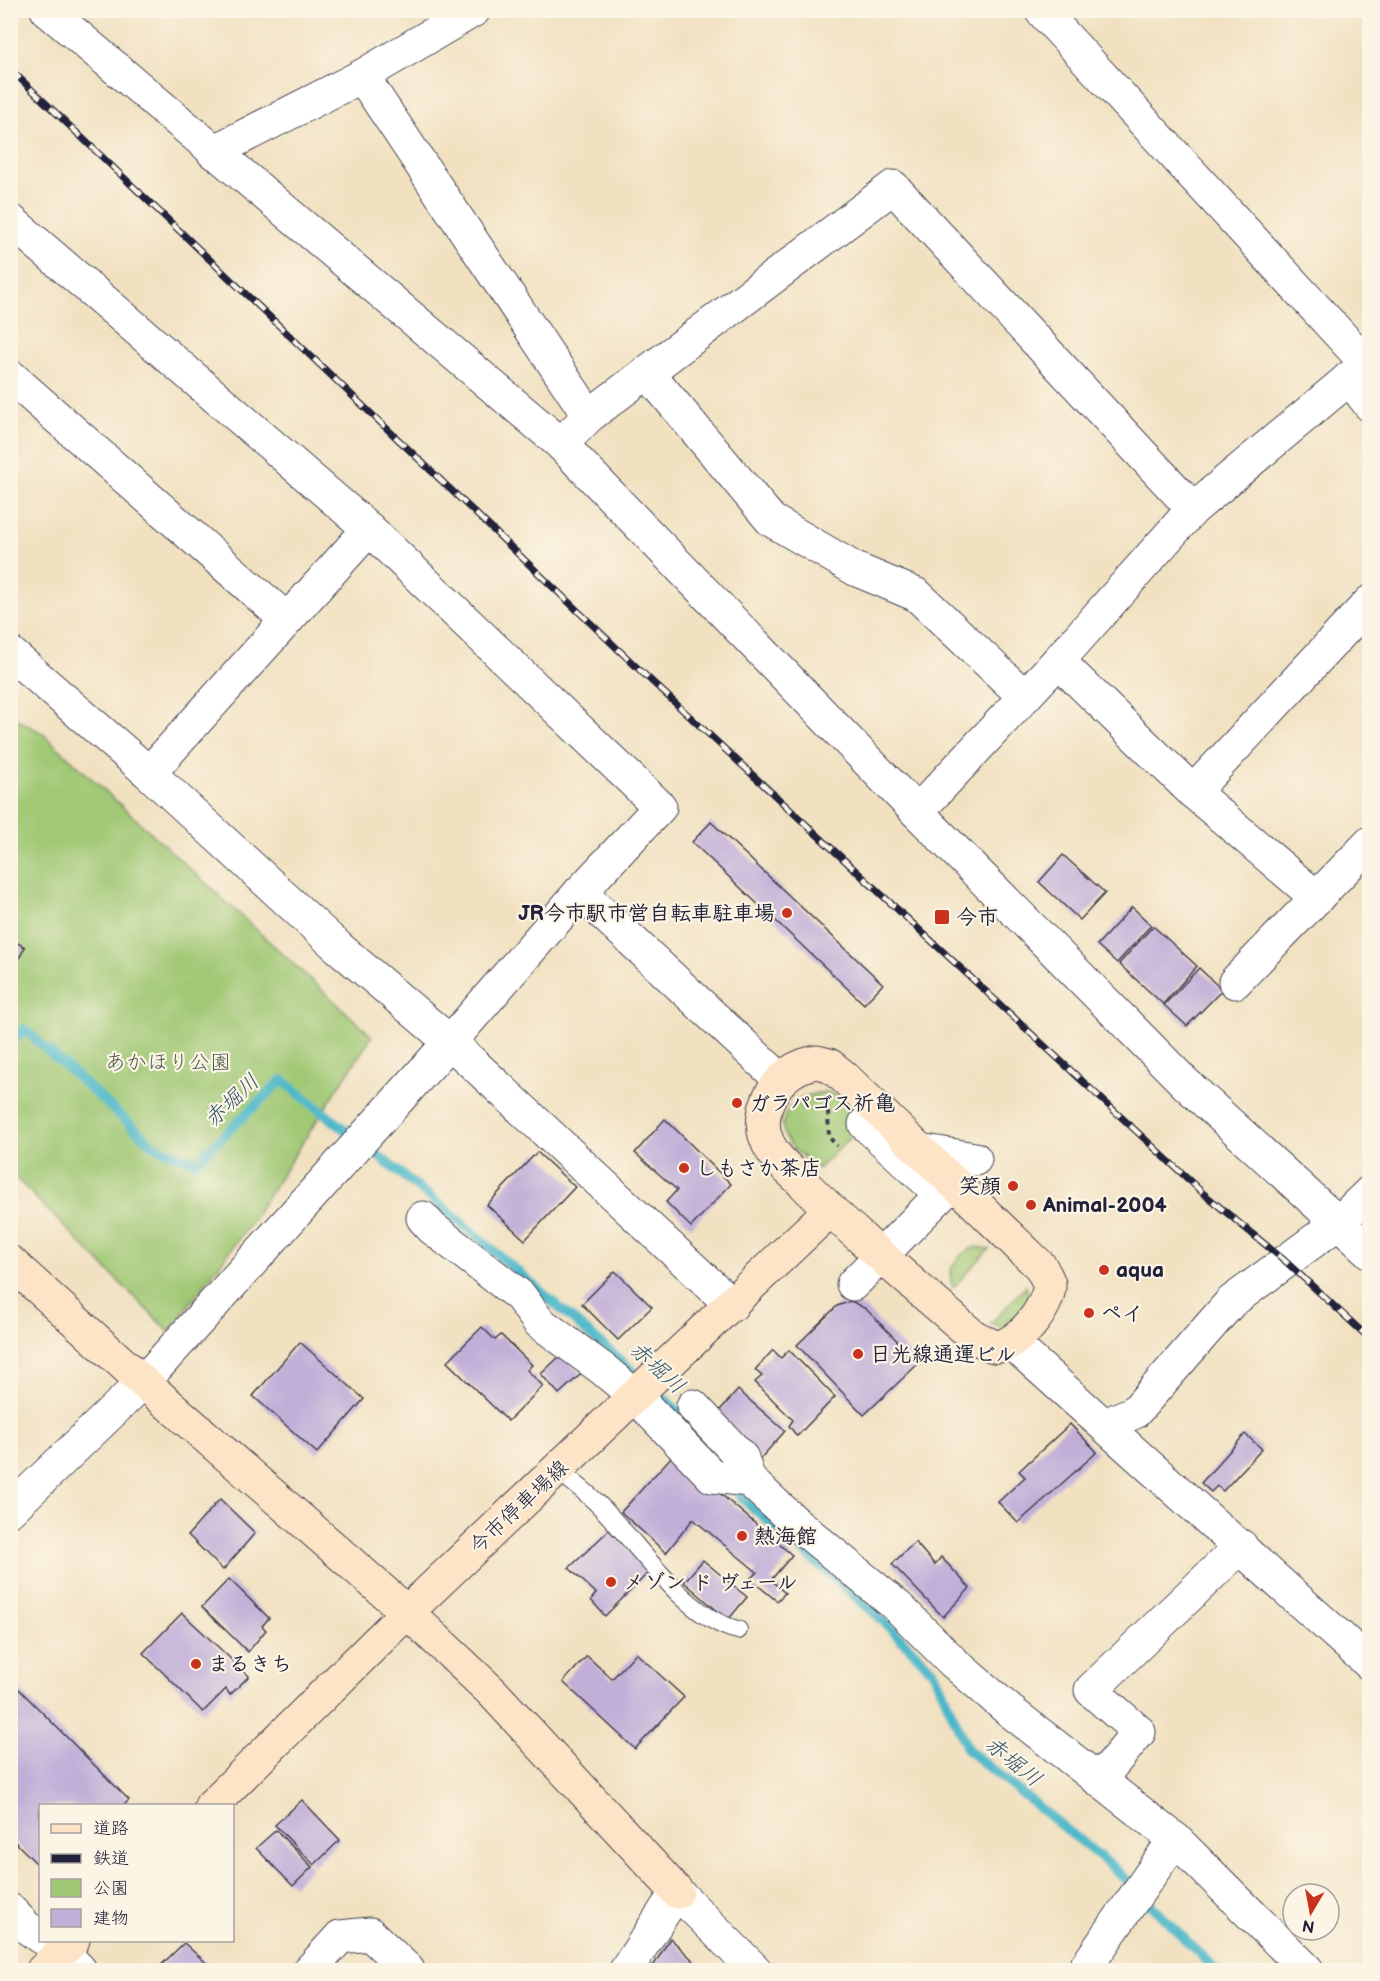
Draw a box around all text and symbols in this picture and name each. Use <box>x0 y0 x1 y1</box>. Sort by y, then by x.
place label: JR今市駅市営自転車駐車場 <box>518 901 775 926</box>
place label: 今市 <box>956 905 998 930</box>
marker: JR今市駅市営自転車駐車場 <box>780 906 794 920</box>
marker: 今市 <box>933 908 951 926</box>
park label: あかほり公園 <box>105 1050 231 1075</box>
water label: 赤堀川 <box>199 1069 265 1133</box>
place label: ガラパゴス祈亀 <box>749 1091 895 1116</box>
marker: ガラパゴス祈亀 <box>730 1096 744 1110</box>
place label: しもさか茶店 <box>696 1156 821 1181</box>
marker: しもさか茶店 <box>677 1161 691 1175</box>
place label: 笑顔 <box>959 1174 1001 1199</box>
marker: 笑顔 <box>1006 1179 1020 1193</box>
place label: Animal-2004 <box>1042 1193 1168 1218</box>
marker: Animal-2004 <box>1024 1198 1038 1212</box>
place label: aqua <box>1116 1258 1164 1283</box>
marker: aqua <box>1097 1263 1111 1277</box>
place label: ペイ <box>1101 1301 1143 1326</box>
marker: ペイ <box>1082 1306 1096 1320</box>
water label: 赤堀川 <box>623 1336 691 1400</box>
place label: 日光線通運ビル <box>870 1342 1017 1367</box>
marker: 日光線通運ビル <box>851 1347 865 1361</box>
street label: 今市停車場線 <box>464 1455 574 1559</box>
place label: 熱海館 <box>754 1524 817 1549</box>
marker: 熱海館 <box>735 1529 749 1543</box>
place label: メゾン ド ヴェール <box>623 1570 798 1595</box>
marker: メゾン ド ヴェール <box>604 1575 618 1589</box>
place label: まるきち <box>208 1652 292 1677</box>
marker: まるきち <box>189 1657 203 1671</box>
water label: 赤堀川 <box>979 1731 1047 1793</box>
legend <box>39 1804 234 1942</box>
text: 道路 <box>93 1818 129 1839</box>
text: 鉄道 <box>93 1848 129 1869</box>
text: 公園 <box>93 1878 129 1899</box>
north arrow <box>1281 1882 1341 1942</box>
text: 建物 <box>93 1908 129 1929</box>
text: N <box>1301 1915 1316 1936</box>

